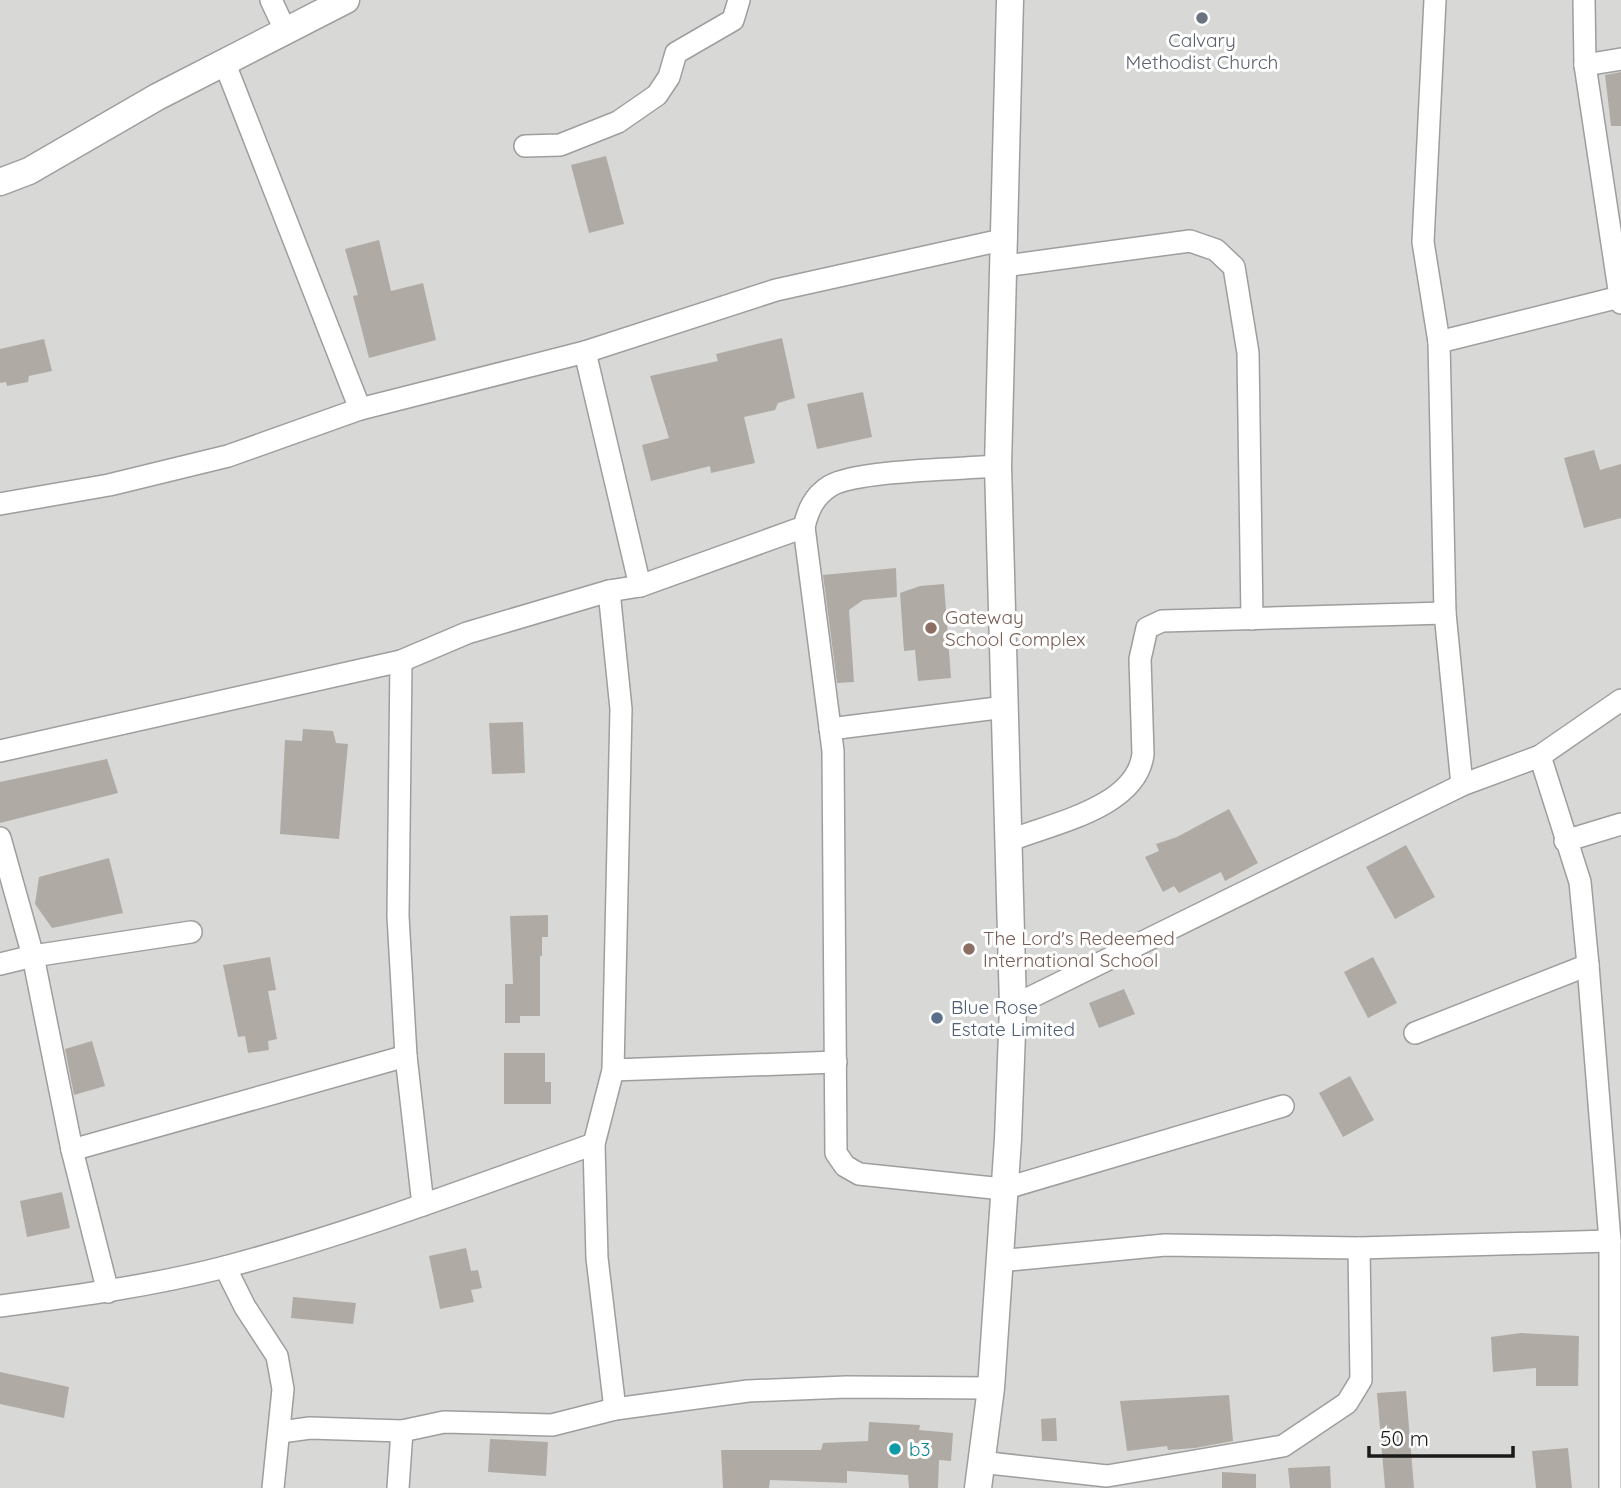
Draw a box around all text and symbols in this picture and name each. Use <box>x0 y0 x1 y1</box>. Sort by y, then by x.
marker: Calvary Methodist Church <box>1194 10 1210 26</box>
place label: Calvary Methodist Church <box>1126 28 1278 74</box>
place label: Gateway School Complex <box>945 605 1086 651</box>
marker: Gateway School Complex <box>923 620 939 636</box>
place label: The Lord's Redeemed International School <box>983 926 1175 972</box>
marker: The Lord's Redeemed International School <box>961 941 977 957</box>
place label: Blue Rose Estate Limited <box>951 995 1075 1041</box>
marker: Blue Rose Estate Limited <box>929 1010 945 1026</box>
scale bar <box>1369 1414 1512 1458</box>
text: 50 m <box>1380 1425 1429 1451</box>
place label: b3 <box>909 1437 930 1461</box>
marker: b3 <box>887 1441 903 1457</box>

